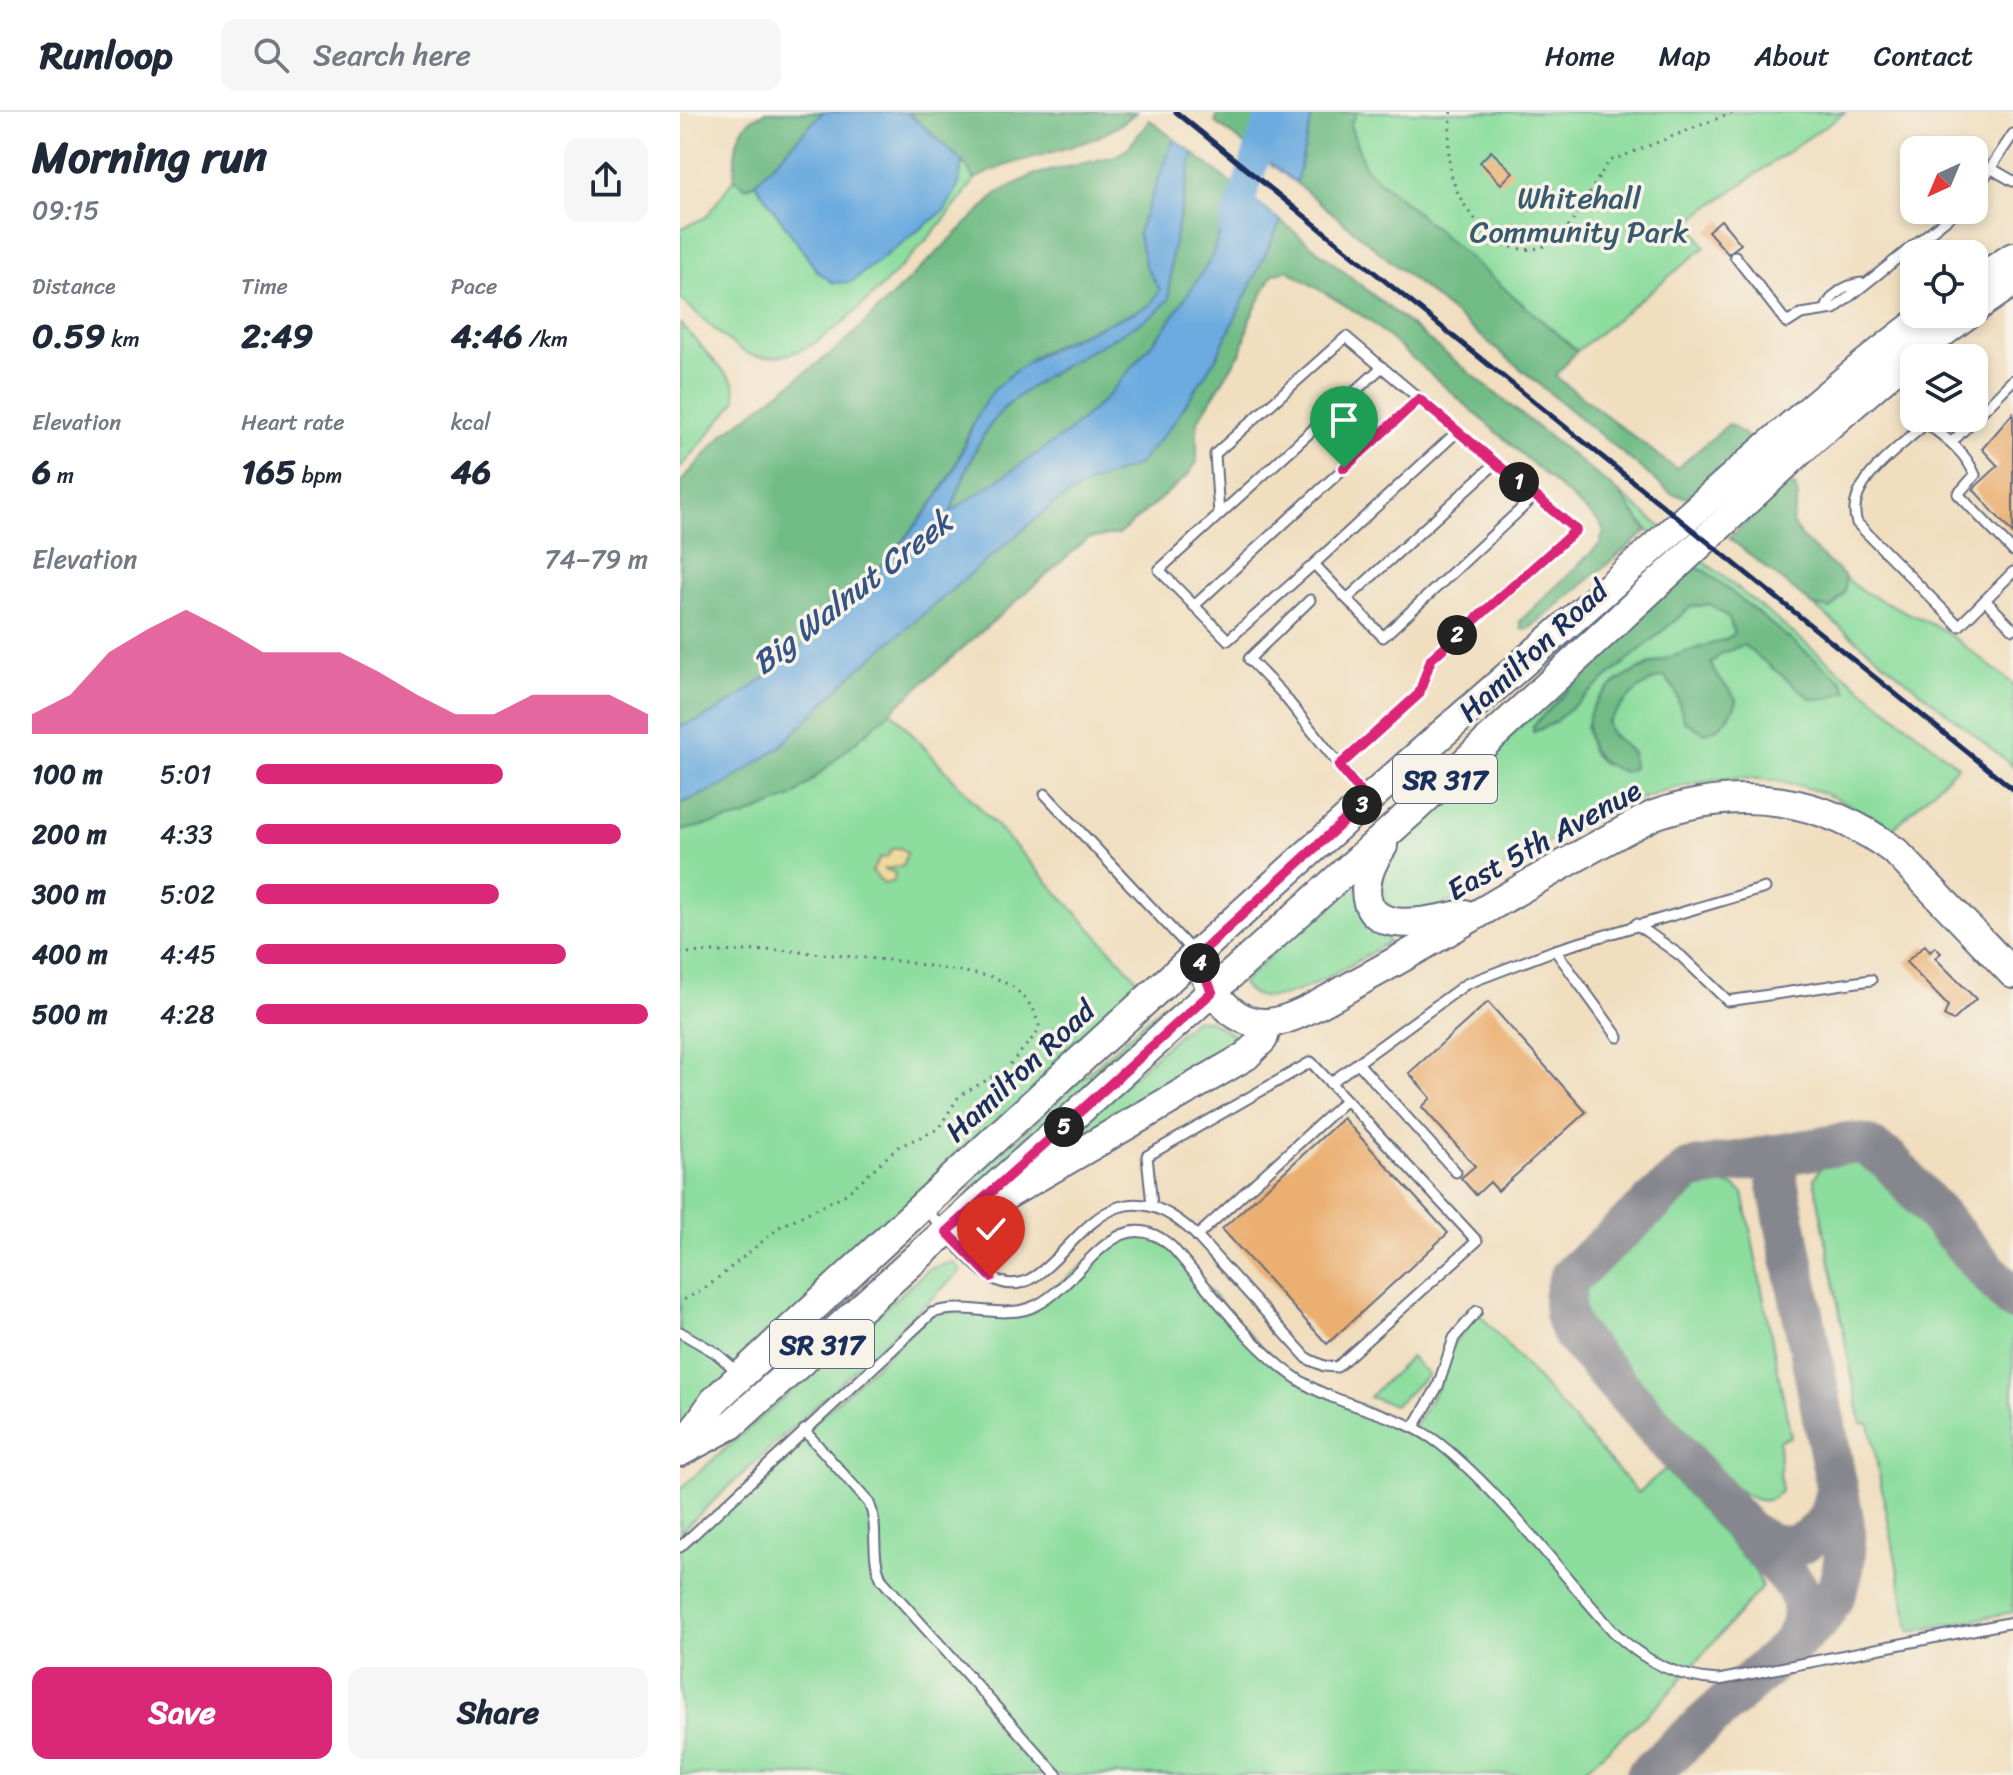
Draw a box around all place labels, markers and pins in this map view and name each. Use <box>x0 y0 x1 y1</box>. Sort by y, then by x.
pin <box>1310 386 1378 468</box>
pin: 1 <box>1499 462 1539 502</box>
pin: 2 <box>1437 615 1477 655</box>
pin: 3 <box>1342 785 1382 825</box>
pin: 4 <box>1180 943 1220 983</box>
pin: 5 <box>1044 1107 1084 1147</box>
pin <box>957 1195 1025 1277</box>

